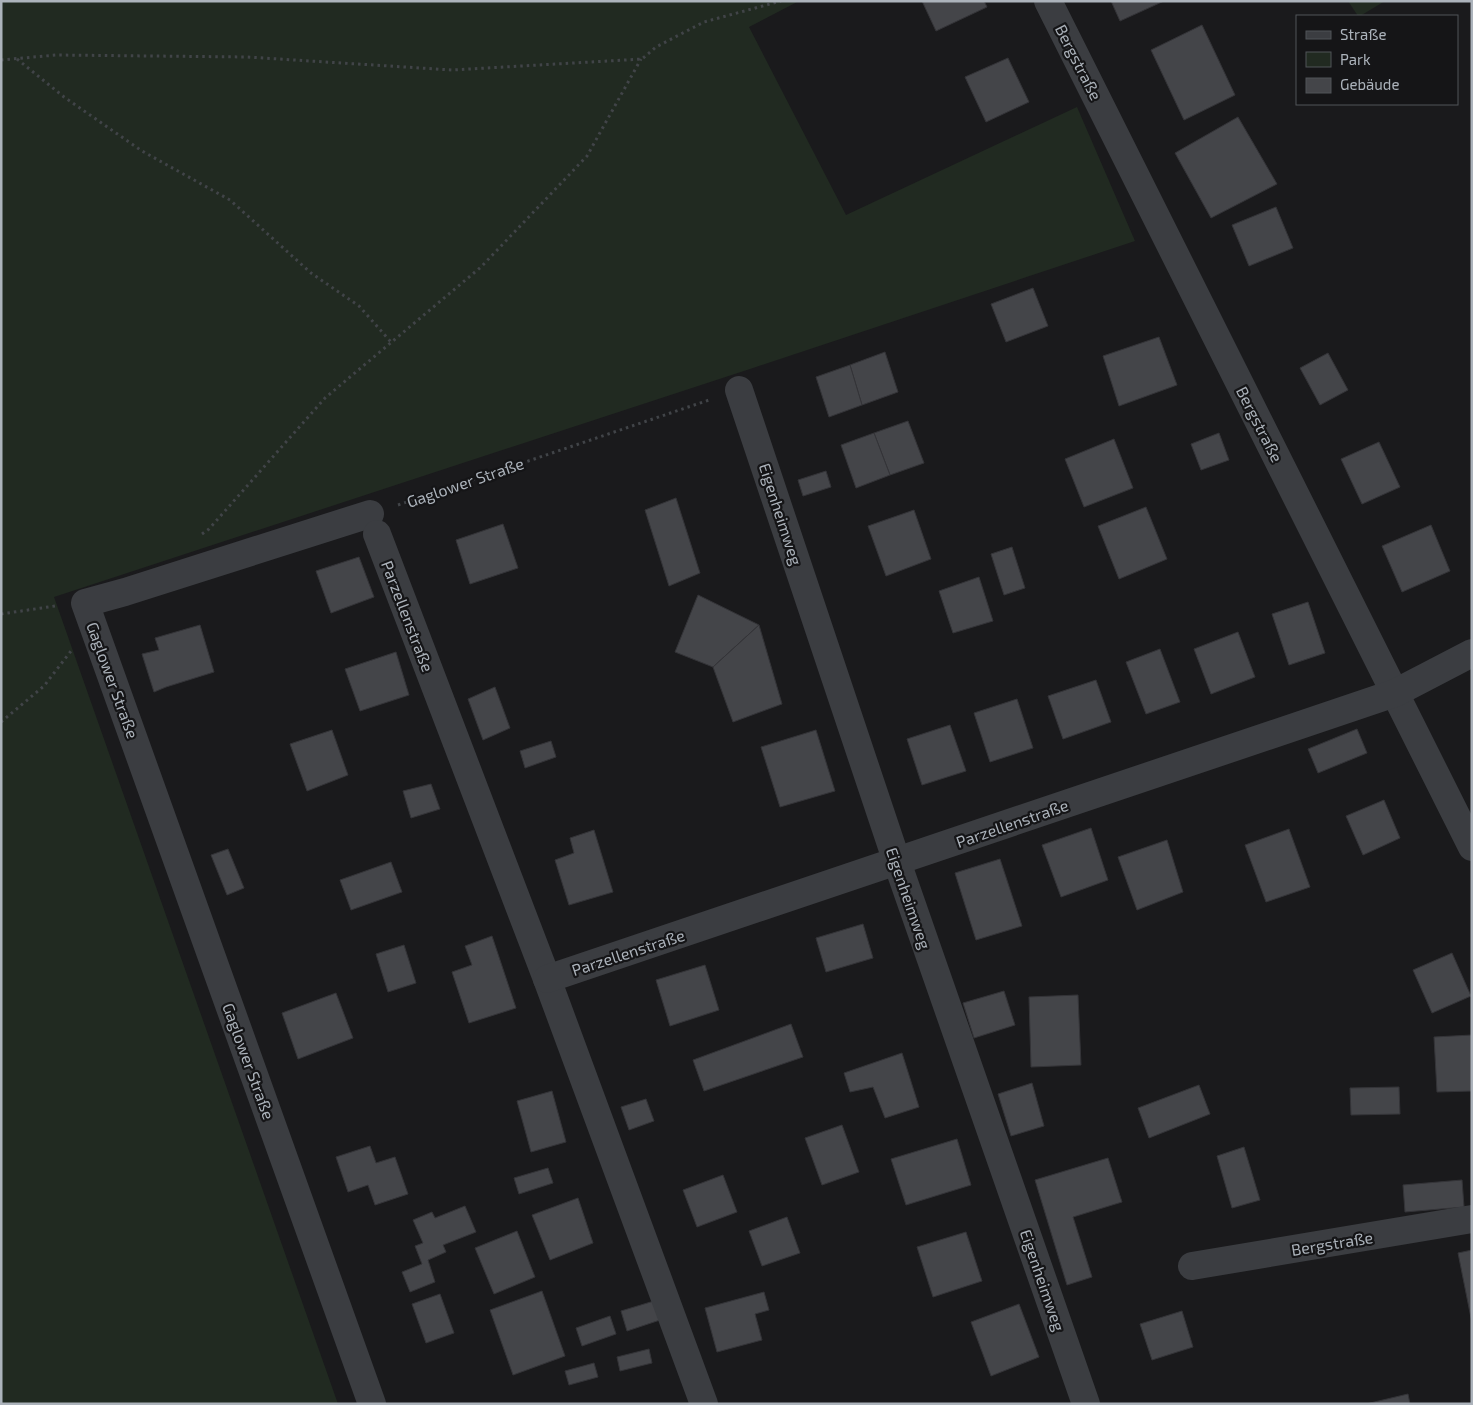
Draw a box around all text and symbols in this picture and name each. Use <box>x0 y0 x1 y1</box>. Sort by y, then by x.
legend <box>1296 15 1458 105</box>
street label: Bergstraße <box>1052 21 1106 103</box>
text: Straße <box>1340 25 1386 43</box>
text: Park <box>1340 50 1371 68</box>
text: Gebäude <box>1340 75 1399 93</box>
street label: Bergstraße <box>1233 383 1287 465</box>
street label: Gaglower Straße <box>404 453 526 511</box>
street label: Eigenheimweg <box>756 461 806 568</box>
street label: Parzellenstraße <box>378 558 438 674</box>
street label: Gaglower Straße <box>83 619 143 741</box>
street label: Parzellenstraße <box>953 795 1071 851</box>
street label: Eigenheimweg <box>883 845 935 951</box>
street label: Parzellenstraße <box>569 925 687 979</box>
street label: Gaglower Straße <box>219 1000 279 1122</box>
street label: Eigenheimweg <box>1017 1227 1069 1333</box>
street label: Bergstraße <box>1290 1227 1374 1259</box>

